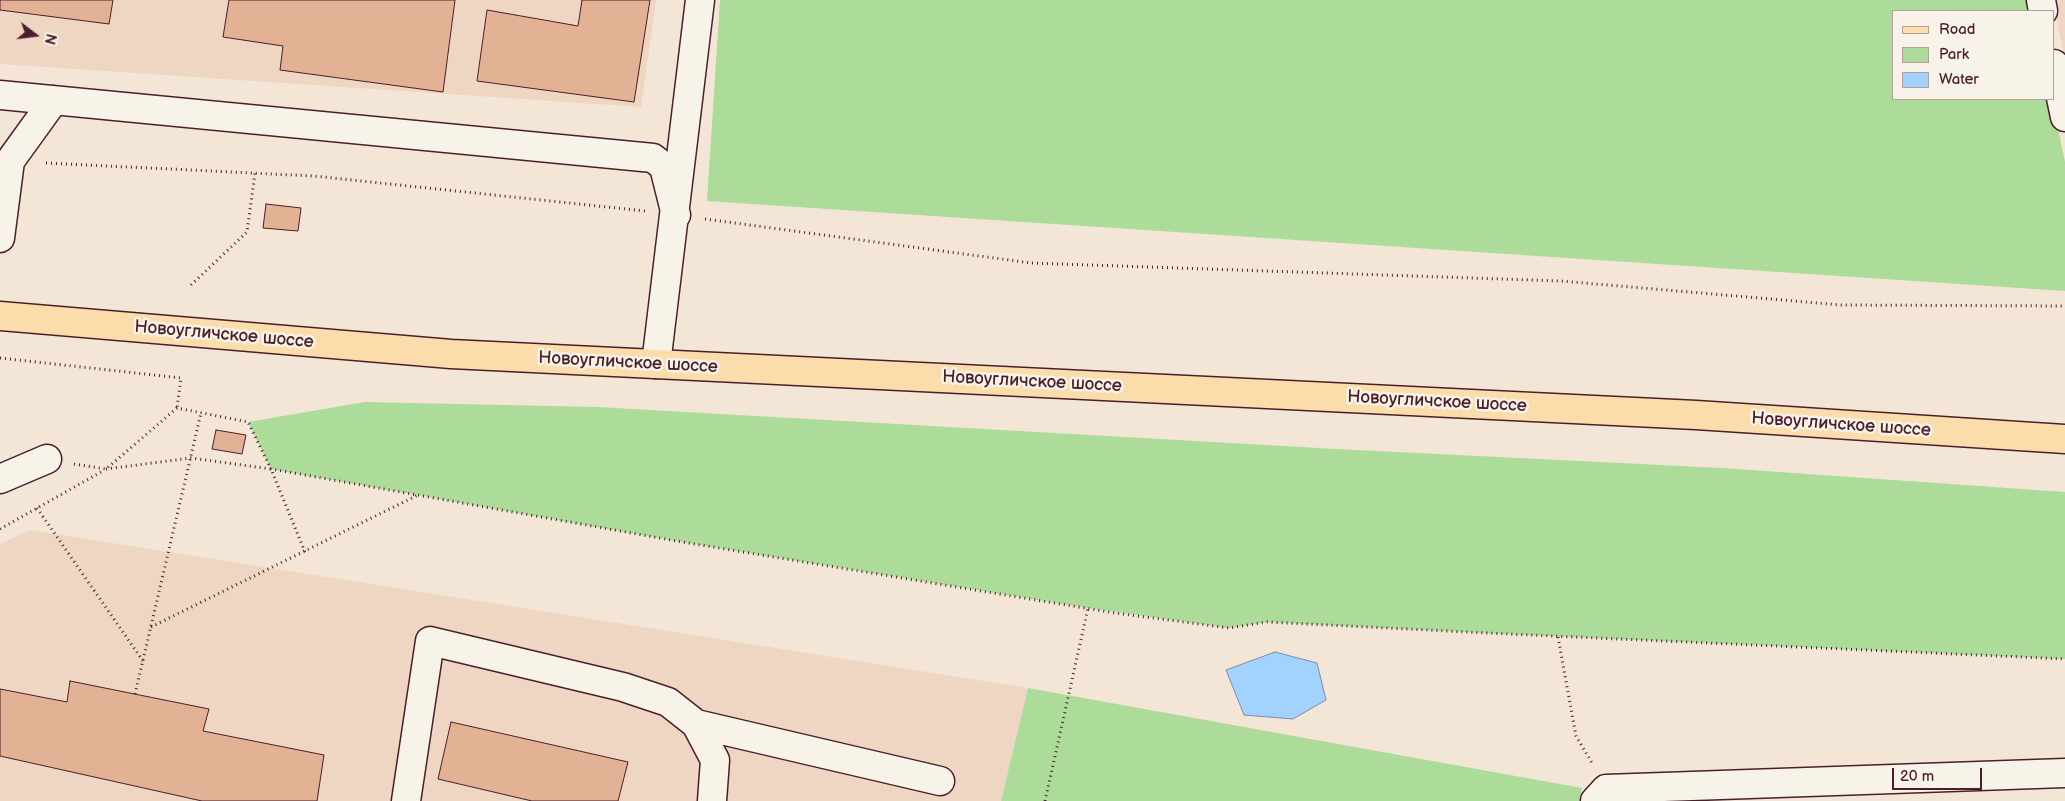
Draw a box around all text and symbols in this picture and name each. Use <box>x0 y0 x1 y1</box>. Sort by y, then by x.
north arrow <box>10 10 60 60</box>
legend <box>1892 10 2055 100</box>
text: Road <box>1939 20 1975 39</box>
text: N <box>40 32 60 46</box>
text: Park <box>1939 45 1969 64</box>
text: Water <box>1939 70 1979 89</box>
street label: Новоугличское шоссе <box>133 316 315 354</box>
street label: Новоугличское шоссе <box>538 348 718 378</box>
street label: Новоугличское шоссе <box>942 367 1122 397</box>
street label: Новоугличское шоссе <box>1347 387 1527 417</box>
street label: Новоугличское шоссе <box>1751 408 1931 442</box>
scale bar <box>1895 758 1985 790</box>
text: 20 m <box>1900 767 1934 786</box>

